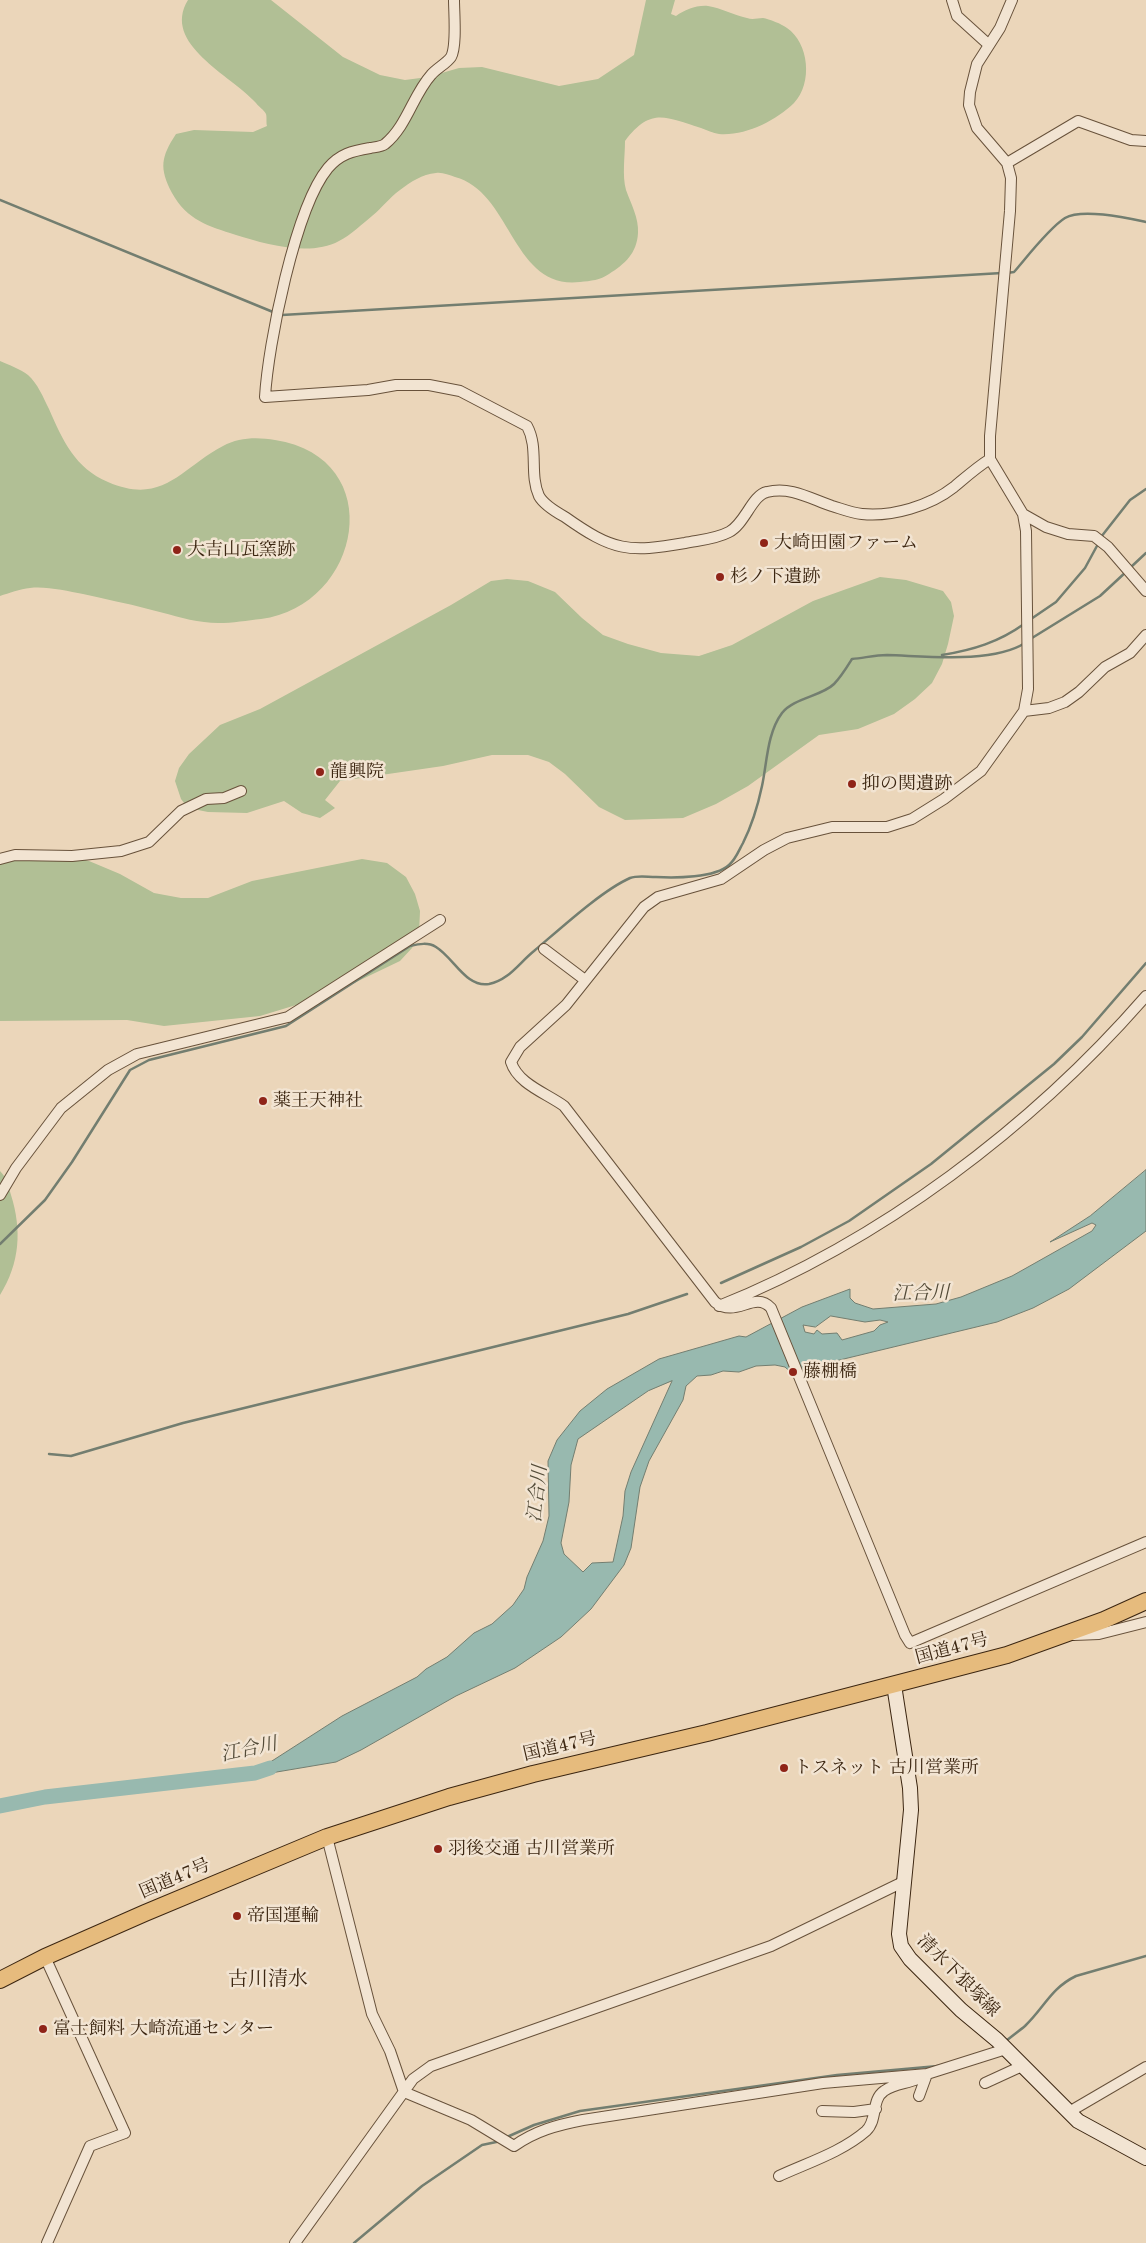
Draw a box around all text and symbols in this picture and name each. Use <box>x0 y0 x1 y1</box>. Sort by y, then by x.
place label: 大崎田園ファーム <box>774 532 918 554</box>
marker: 大崎田園ファーム <box>758 537 770 549</box>
place label: 大吉山瓦窯跡 <box>187 539 295 561</box>
marker: 大吉山瓦窯跡 <box>171 544 183 556</box>
place label: 杉ノ下遺跡 <box>730 566 820 588</box>
marker: 杉ノ下遺跡 <box>714 571 726 583</box>
place label: 龍興院 <box>330 761 384 783</box>
marker: 龍興院 <box>314 766 326 778</box>
place label: 抑の関遺跡 <box>862 773 952 795</box>
marker: 抑の関遺跡 <box>846 778 858 790</box>
place label: 薬王天神社 <box>273 1090 363 1112</box>
marker: 薬王天神社 <box>257 1095 269 1107</box>
water label: 江合川 <box>892 1282 950 1306</box>
place label: 藤棚橋 <box>803 1361 857 1383</box>
marker: 藤棚橋 <box>787 1366 799 1378</box>
water label: 江合川 <box>524 1464 552 1524</box>
street label: 国道47号 <box>913 1629 991 1669</box>
street label: 国道47号 <box>521 1728 599 1766</box>
water label: 江合川 <box>219 1733 279 1767</box>
place label: トスネット 古川営業所 <box>794 1757 979 1779</box>
marker: トスネット 古川営業所 <box>778 1762 790 1774</box>
place label: 羽後交通 古川営業所 <box>448 1838 615 1860</box>
marker: 羽後交通 古川営業所 <box>432 1843 444 1855</box>
street label: 国道47号 <box>136 1854 214 1904</box>
place label: 帝国運輸 <box>247 1905 319 1927</box>
marker: 帝国運輸 <box>231 1910 243 1922</box>
street label: 清水下狼塚線 <box>912 1930 1004 2022</box>
district label: 古川清水 <box>228 1968 308 1992</box>
place label: 富士飼料 大崎流通センター <box>53 2018 274 2040</box>
marker: 富士飼料 大崎流通センター <box>37 2023 49 2035</box>

